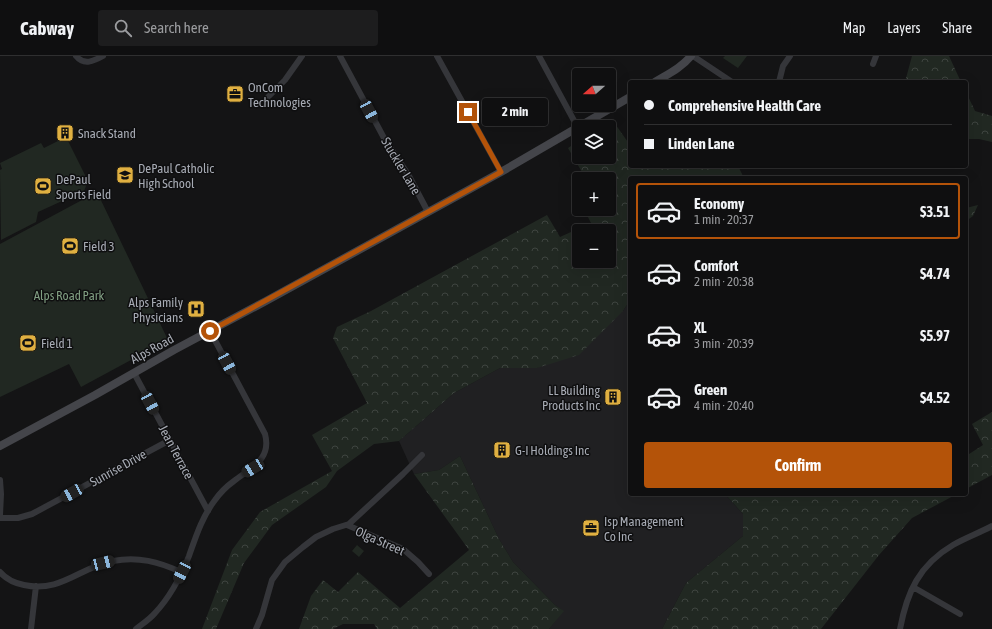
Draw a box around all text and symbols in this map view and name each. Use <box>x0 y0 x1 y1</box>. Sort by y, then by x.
search box <box>98 10 378 46</box>
text: Cabway <box>20 17 74 39</box>
icon: search <box>112 17 134 39</box>
text: Search here <box>144 19 209 36</box>
text: Map <box>843 20 865 36</box>
text: Layers <box>887 20 920 36</box>
text: Share <box>942 20 972 36</box>
north arrow <box>572 68 616 112</box>
map controls <box>572 68 616 268</box>
place label: OnCom Technologies <box>248 80 311 110</box>
office icon: OnCom Technologies <box>225 84 245 104</box>
text: Comprehensive Health Care <box>668 97 821 114</box>
car <box>358 98 380 124</box>
callout: 2 min <box>482 98 548 126</box>
route end <box>459 103 477 121</box>
text: 2 min <box>502 104 528 119</box>
button: layers <box>572 120 616 164</box>
building icon: Snack Stand <box>55 123 75 143</box>
place label: Snack Stand <box>78 126 136 141</box>
street label: Stuckler Lane <box>378 135 424 197</box>
text: Linden Lane <box>668 135 735 152</box>
place label: DePaul Catholic High School <box>138 161 214 191</box>
school or university icon: DePaul Catholic High School <box>115 165 135 185</box>
place label: DePaul Sports Field <box>56 172 111 202</box>
button: + <box>572 172 616 216</box>
sports icon: DePaul Sports Field <box>33 176 53 196</box>
icon: car <box>646 193 682 229</box>
text: Economy <box>694 195 744 212</box>
text: $3.51 <box>920 203 950 220</box>
text: 1 min · 20:37 <box>694 212 754 227</box>
button: − <box>572 224 616 268</box>
sports icon: Field 3 <box>60 236 80 256</box>
place label: Field 3 <box>83 239 115 254</box>
icon: car <box>646 255 682 291</box>
text: Comfort <box>694 257 738 274</box>
text: $4.74 <box>920 265 950 282</box>
text: 2 min · 20:38 <box>694 274 754 289</box>
park label: Alps Road Park <box>34 288 105 303</box>
place label: Alps Family Physicians <box>129 295 184 325</box>
hospital icon: Alps Family Physicians <box>186 299 206 319</box>
icon: car <box>646 317 682 353</box>
text: XL <box>694 319 707 336</box>
route start <box>201 322 219 340</box>
text: $5.97 <box>920 327 950 344</box>
street label: Alps Road <box>128 331 176 367</box>
sports icon: Field 1 <box>18 333 38 353</box>
place label: Field 1 <box>41 336 73 351</box>
text: 3 min · 20:39 <box>694 336 754 351</box>
car <box>216 350 238 376</box>
icon: car <box>646 379 682 415</box>
text: Green <box>694 381 727 398</box>
place label: LL Building Products Inc <box>542 383 600 413</box>
building icon: LL Building Products Inc <box>603 387 623 407</box>
text: $4.52 <box>920 389 950 406</box>
car <box>139 390 161 416</box>
text: 4 min · 20:40 <box>694 398 754 413</box>
street label: Jean Terrace <box>155 422 197 482</box>
building icon: G-I Holdings Inc <box>492 440 512 460</box>
button: Confirm <box>644 442 952 488</box>
place label: G-I Holdings Inc <box>515 443 589 458</box>
street label: Sunrise Drive <box>87 446 149 490</box>
car <box>240 457 266 479</box>
car <box>59 482 85 504</box>
place label: Isp Management Co Inc <box>604 514 684 544</box>
office icon: Isp Management Co Inc <box>581 518 601 538</box>
street label: Olga Street <box>353 523 407 559</box>
car <box>90 554 116 572</box>
car <box>171 559 193 585</box>

